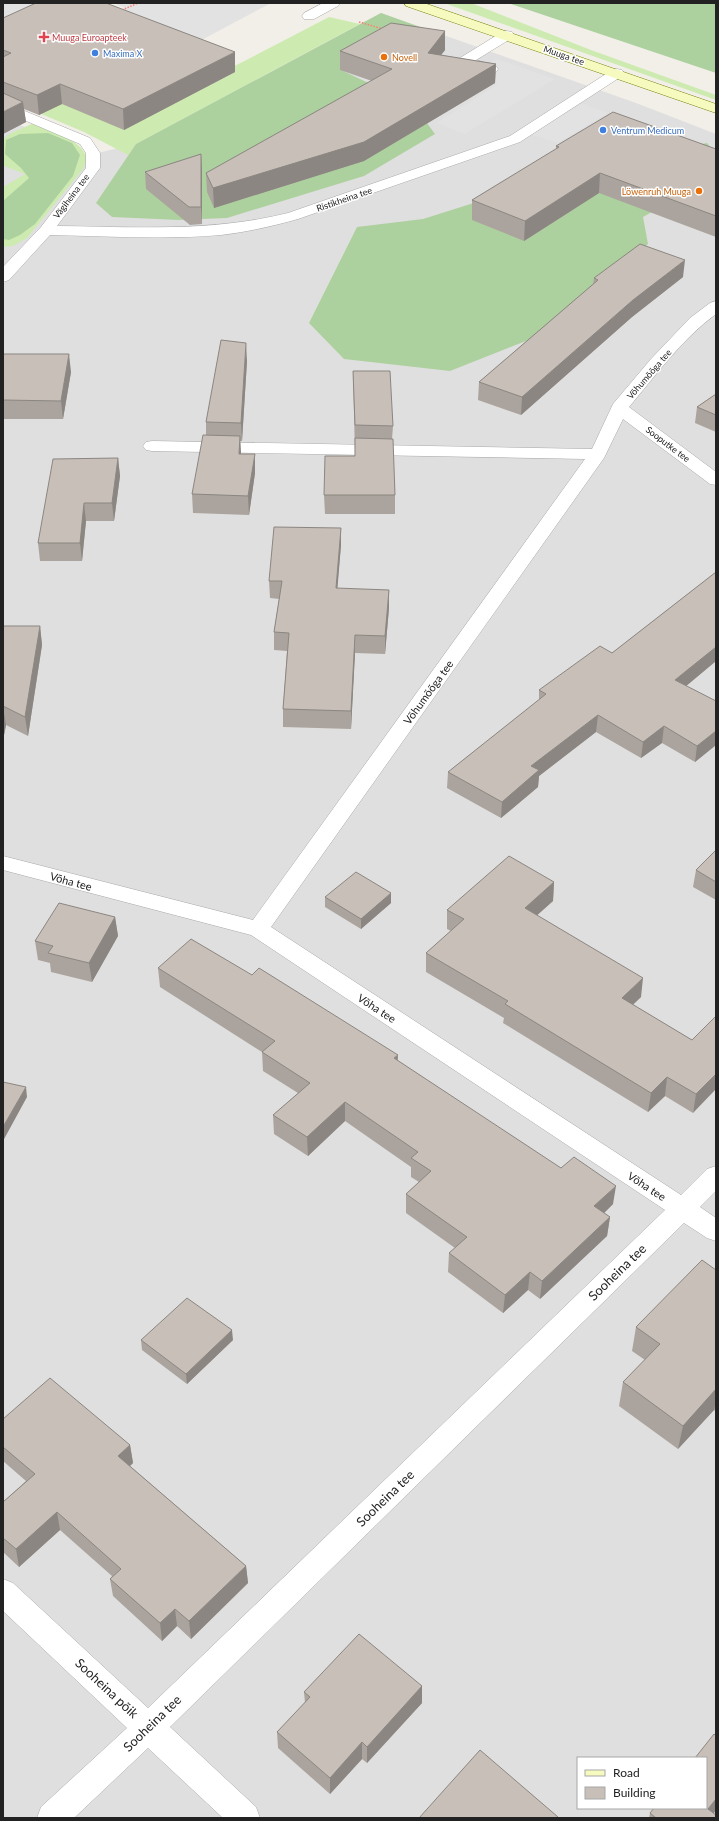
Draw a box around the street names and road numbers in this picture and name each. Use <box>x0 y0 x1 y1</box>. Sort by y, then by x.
street label: Muuga tee <box>542 43 586 67</box>
street label: Vägiheina tee <box>51 171 92 221</box>
street label: Ristikheina tee <box>315 184 374 214</box>
street label: Võhumõõga tee <box>624 347 674 401</box>
street label: Sooputke tee <box>644 424 692 464</box>
street label: Võhumõõga tee <box>400 657 456 727</box>
street label: Võha tee <box>49 869 94 893</box>
street label: Võha tee <box>356 991 399 1025</box>
street label: Võha tee <box>626 1169 669 1203</box>
street label: Sooheina tee <box>585 1240 649 1304</box>
street label: Sooheina tee <box>353 1466 417 1530</box>
street label: Sooheina põik <box>72 1655 142 1722</box>
street label: Sooheina tee <box>120 1691 184 1755</box>

